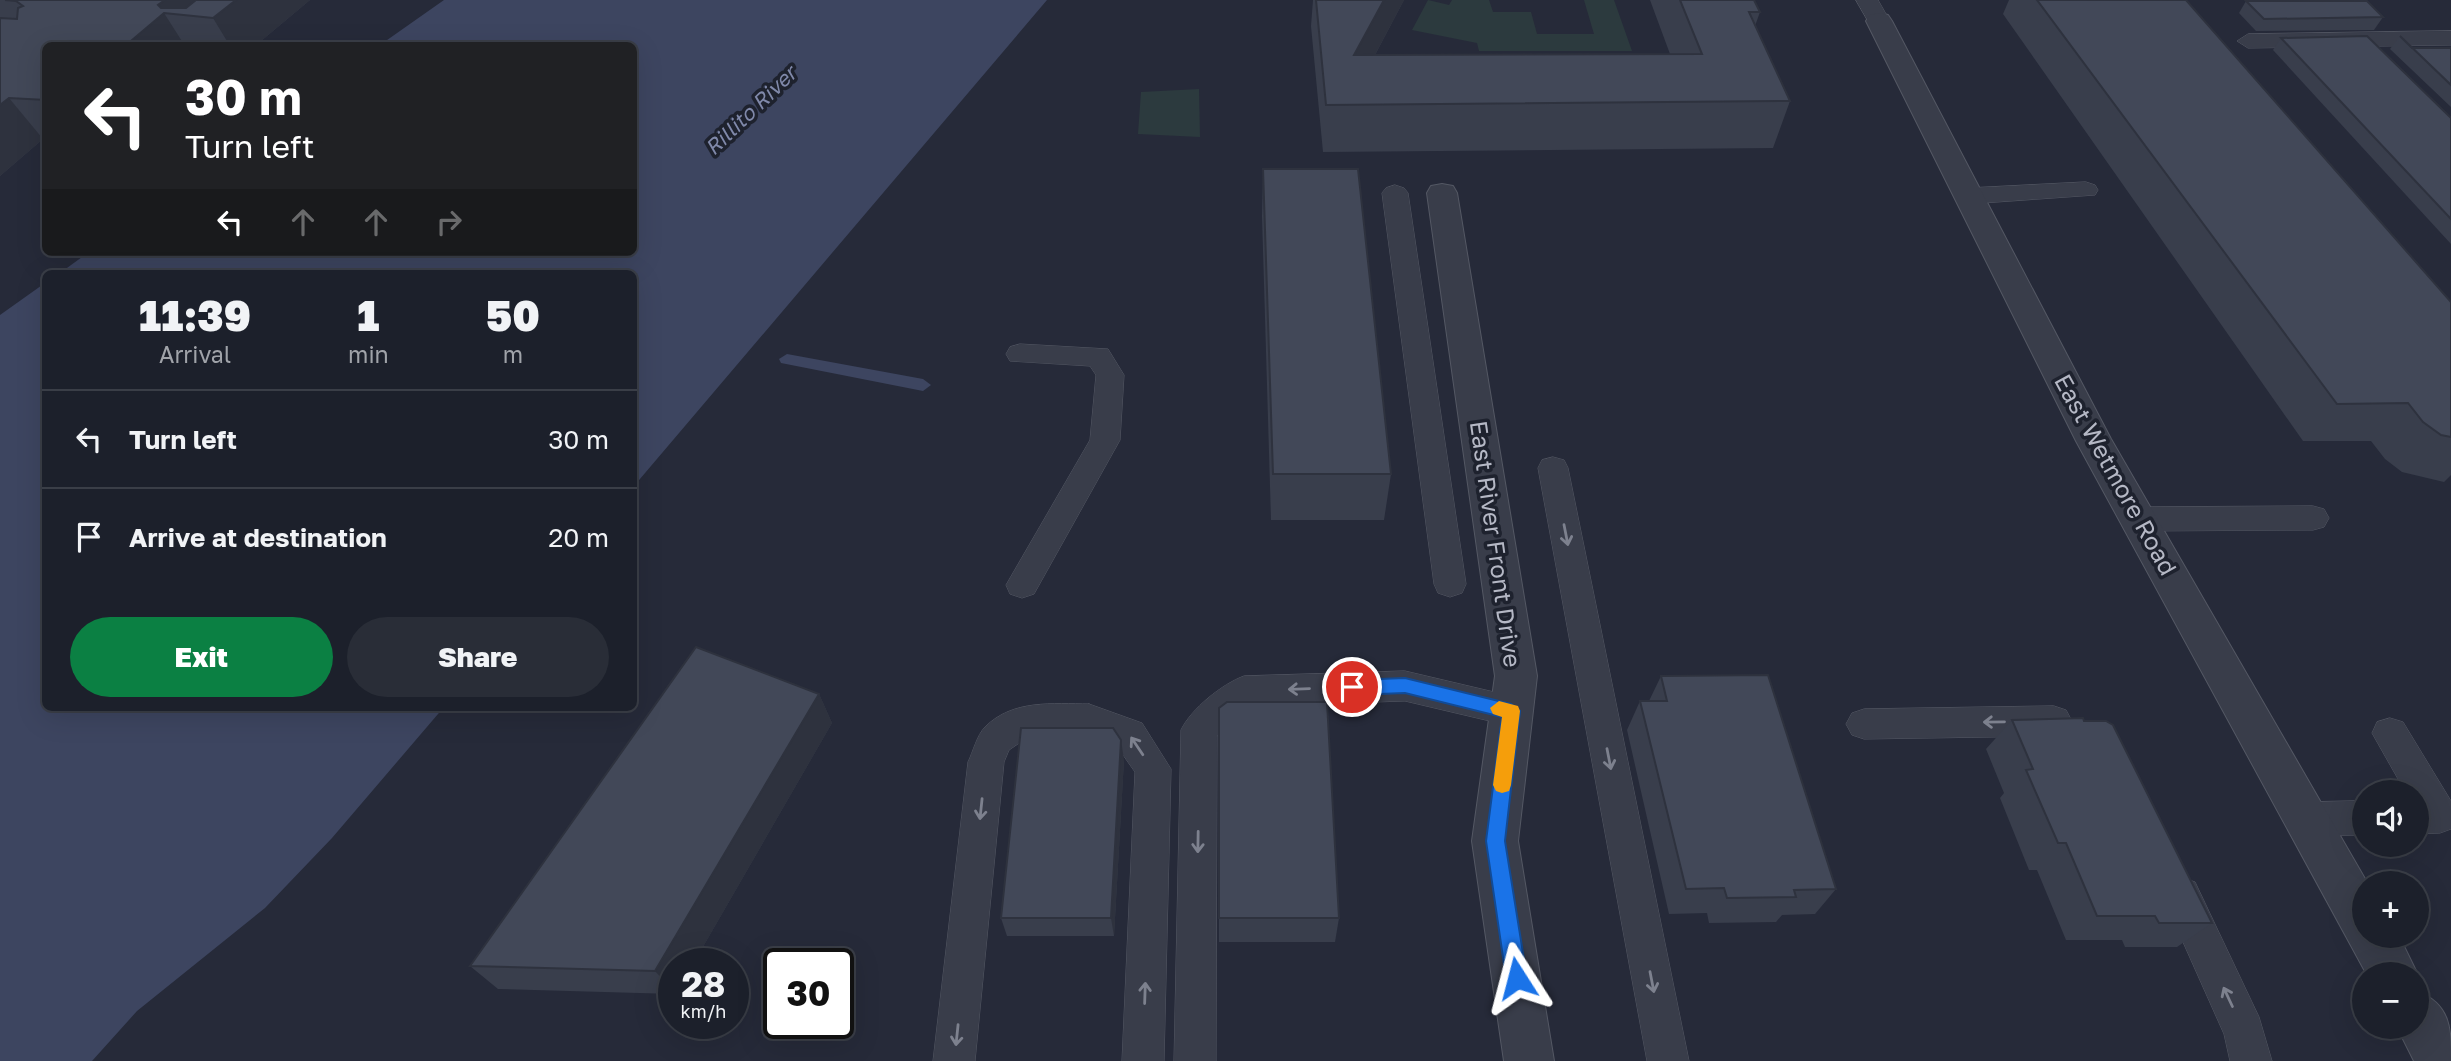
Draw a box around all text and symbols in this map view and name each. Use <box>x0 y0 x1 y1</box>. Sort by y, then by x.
water label: Rillito River <box>699 58 803 160</box>
text: 30 m <box>185 67 302 126</box>
icon: left <box>70 70 161 161</box>
text: Turn left <box>185 127 314 165</box>
icon: left <box>211 203 249 241</box>
icon: ahead <box>284 203 322 241</box>
icon: ahead <box>357 203 395 241</box>
icon: right <box>430 203 468 241</box>
text: 11:39 <box>139 290 251 340</box>
text: 1 <box>357 290 379 340</box>
text: 50 <box>486 290 540 340</box>
text: Arrival <box>159 340 231 368</box>
text: min <box>348 340 389 368</box>
text: m <box>503 340 523 368</box>
street label: East Wetmore Road <box>2049 369 2184 580</box>
street label: East River Front Drive <box>1465 419 1528 669</box>
icon: left <box>70 420 108 458</box>
text: Turn left <box>129 424 237 455</box>
text: 30 m <box>548 424 609 455</box>
icon: arrive <box>70 518 108 556</box>
text: Arrive at destination <box>129 522 387 553</box>
text: 20 m <box>548 522 609 553</box>
one-way arrow <box>1560 523 1573 546</box>
button: Exit <box>70 617 333 697</box>
button: Share <box>347 617 609 697</box>
pin <box>1322 657 1382 717</box>
icon: arrive <box>1333 668 1371 706</box>
one-way arrow <box>1288 682 1311 695</box>
one-way arrow <box>1983 715 2006 729</box>
one-way arrow <box>1130 737 1144 756</box>
one-way arrow <box>1603 747 1616 770</box>
map controls <box>2352 780 2429 1039</box>
button: sound <box>2352 780 2429 857</box>
one-way arrow <box>974 797 987 820</box>
one-way arrow <box>1191 831 1204 854</box>
button: + <box>2352 871 2429 948</box>
position arrow <box>1480 941 1554 1015</box>
speed limit sign: 30 <box>763 948 854 1039</box>
button: − <box>2352 962 2429 1039</box>
text: 28 <box>682 963 725 1005</box>
one-way arrow <box>1646 970 1660 993</box>
one-way arrow <box>1138 982 1152 1005</box>
one-way arrow <box>2221 987 2234 1008</box>
text: km/h <box>681 1000 726 1022</box>
one-way arrow <box>950 1023 963 1046</box>

